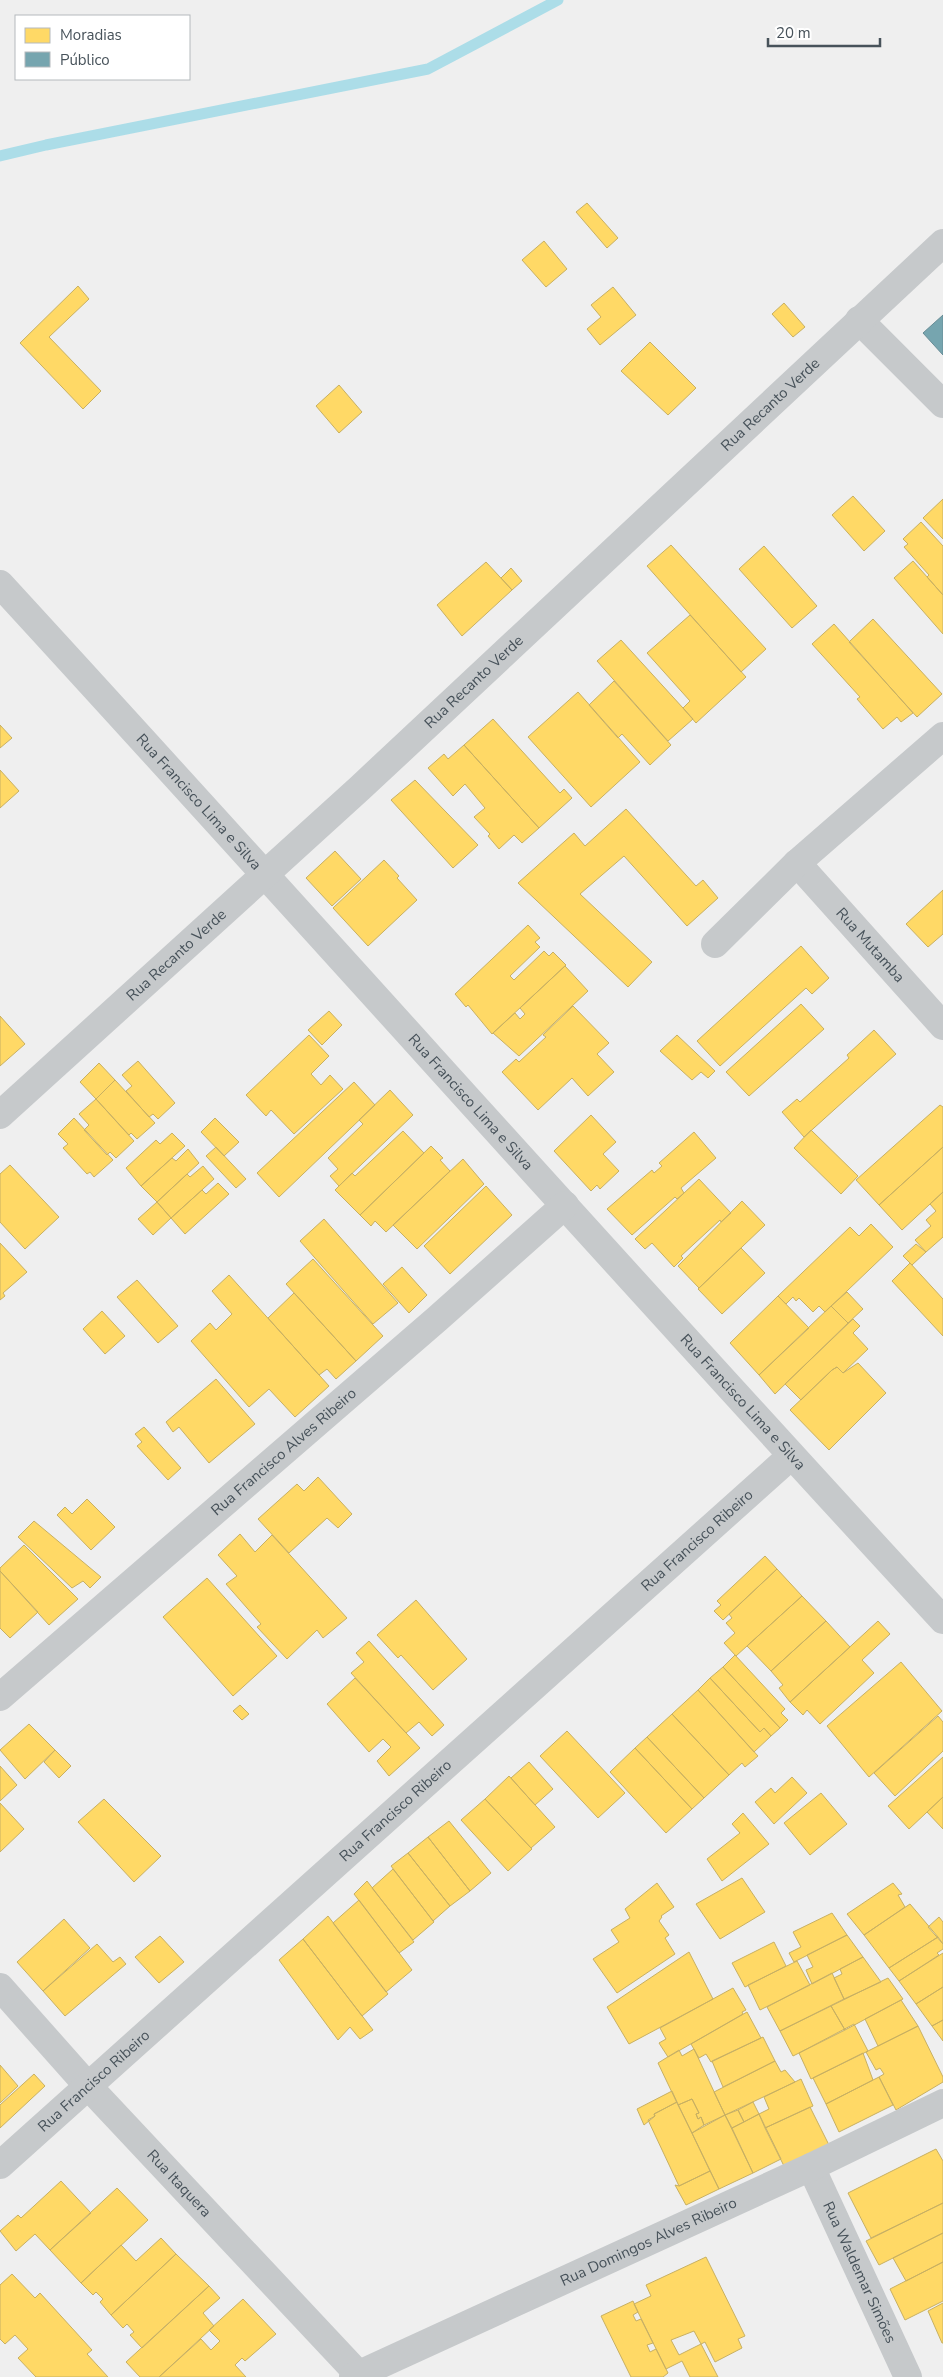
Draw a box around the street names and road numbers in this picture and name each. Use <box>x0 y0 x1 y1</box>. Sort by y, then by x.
street label: Rua Recanto Verde <box>717 353 824 456</box>
street label: Rua Recanto Verde <box>420 631 527 733</box>
street label: Rua Francisco Lima e Silva <box>132 729 266 874</box>
street label: Rua Mutamba <box>831 903 909 987</box>
street label: Rua Recanto Verde <box>122 904 230 1006</box>
street label: Rua Francisco Lima e Silva <box>404 1030 538 1175</box>
street label: Rua Francisco Lima e Silva <box>676 1330 810 1474</box>
street label: Rua Francisco Alves Ribeiro <box>207 1383 361 1520</box>
street label: Rua Francisco Ribeiro <box>637 1485 757 1596</box>
street label: Rua Francisco Ribeiro <box>335 1755 456 1866</box>
street label: Rua Francisco Ribeiro <box>33 2025 154 2136</box>
street label: Rua Itaquera <box>143 2145 216 2222</box>
street label: Rua Domingos Alves Ribeiro <box>557 2192 740 2291</box>
street label: Rua Waldemar Simões <box>818 2198 901 2346</box>

